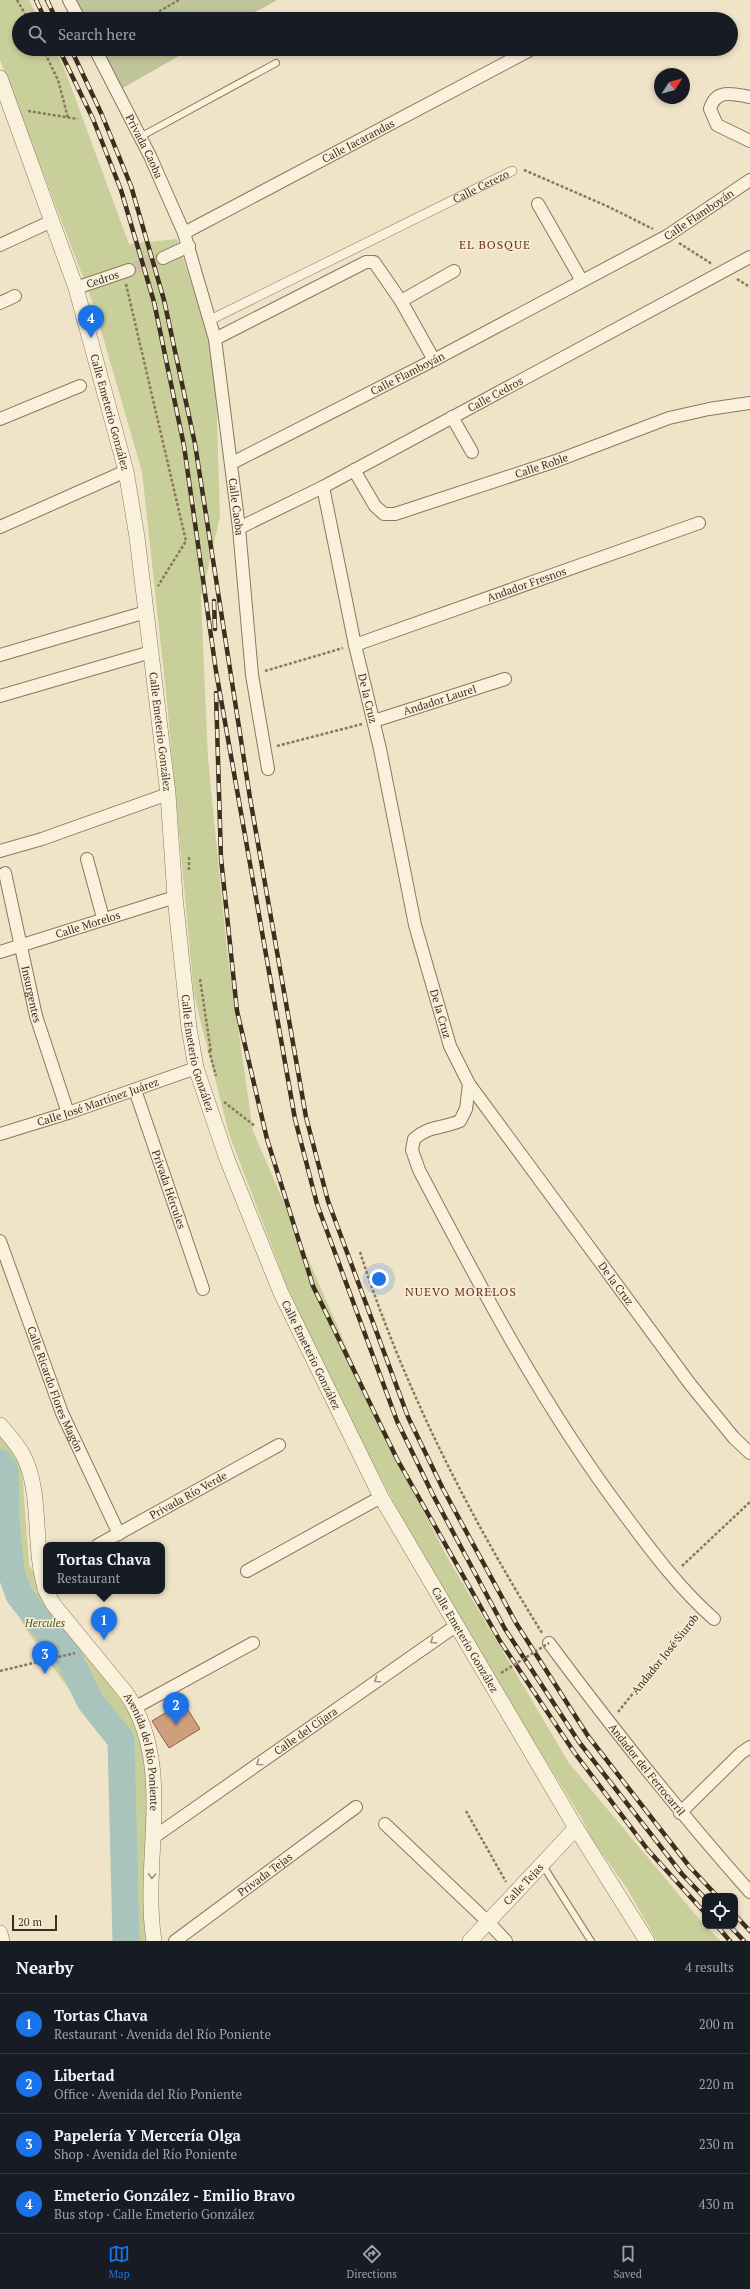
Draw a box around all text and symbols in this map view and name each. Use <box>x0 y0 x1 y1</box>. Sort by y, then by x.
search box <box>12 12 738 56</box>
icon: search <box>26 23 48 45</box>
text: Search here <box>58 24 136 44</box>
north arrow <box>654 68 690 104</box>
street label: Privada Caoba <box>123 112 166 181</box>
street label: Calle Jacarandas <box>319 116 397 166</box>
street label: Calle Cerezo <box>450 167 511 206</box>
street label: Calle Flamboyán <box>661 186 737 243</box>
district label: EL BOSQUE <box>459 237 531 252</box>
street label: Cedros <box>84 267 121 291</box>
pin: 4 <box>78 305 104 338</box>
street label: Calle Flamboyán <box>368 348 447 398</box>
street label: Calle Emeterio González <box>87 352 133 472</box>
street label: Calle Cedros <box>465 374 526 415</box>
street label: Calle Roble <box>513 450 571 481</box>
street label: Calle Caoba <box>226 477 247 536</box>
street label: Andador Fresnos <box>485 564 568 605</box>
street label: Calle Emeterio González <box>146 671 175 792</box>
street label: De la Cruz <box>355 672 381 725</box>
street label: Andador Laurel <box>401 682 478 718</box>
street label: Calle Morelos <box>54 908 122 941</box>
street label: Insurgentes <box>18 964 45 1025</box>
street label: De la Cruz <box>427 987 454 1040</box>
street label: Calle Emeterio González <box>178 994 217 1114</box>
street label: Calle José Martínez Juárez <box>35 1075 161 1129</box>
street label: Privada Hércules <box>149 1148 189 1231</box>
street label: De la Cruz <box>595 1259 637 1308</box>
your location <box>369 1269 389 1289</box>
district label: NUEVO MORELOS <box>405 1284 517 1299</box>
street label: Calle Emeterio González <box>279 1298 344 1412</box>
street label: Calle Ricardo Flores Magón <box>24 1324 86 1454</box>
street label: Privada Río Verde <box>147 1468 230 1522</box>
popup <box>43 1542 165 1594</box>
text: Tortas Chava <box>57 1549 151 1569</box>
text: Restaurant <box>57 1569 120 1587</box>
street label: Calle Emeterio González <box>429 1585 502 1695</box>
pin: 1 <box>91 1607 117 1640</box>
street label: Andador José Siurob <box>628 1611 702 1697</box>
park label: Hercules <box>24 1616 66 1630</box>
one-way arrow <box>431 1636 438 1643</box>
pin: 3 <box>32 1641 58 1674</box>
one-way arrow <box>375 1675 382 1682</box>
street label: Avenida del Río Poniente <box>121 1690 161 1812</box>
pin: 2 <box>163 1692 189 1725</box>
street label: Calle del Cíjara <box>271 1704 340 1758</box>
street label: Andador del Ferrocarril <box>606 1720 688 1818</box>
one-way arrow <box>257 1758 264 1765</box>
street label: Privada Tejas <box>235 1849 295 1899</box>
street label: Calle Tejas <box>500 1860 547 1908</box>
one-way arrow <box>148 1873 157 1879</box>
map controls <box>702 1893 738 1929</box>
button: locate <box>702 1893 738 1929</box>
scale bar <box>12 1913 57 1932</box>
text: 20 m <box>18 1915 42 1929</box>
text: Nearby <box>16 1956 74 1979</box>
text: 4 results <box>685 1958 734 1976</box>
text: Tortas Chava <box>54 2005 148 2025</box>
text: 1 <box>25 2015 33 2033</box>
text: 200 m <box>699 2015 734 2033</box>
text: Restaurant · Avenida del Río Poniente <box>54 2025 271 2043</box>
text: Libertad <box>54 2065 114 2085</box>
text: 2 <box>25 2075 33 2093</box>
text: 220 m <box>699 2075 734 2093</box>
text: Office · Avenida del Río Poniente <box>54 2085 242 2103</box>
text: Papelería Y Mercería Olga <box>54 2125 241 2145</box>
text: 3 <box>25 2135 33 2153</box>
text: 230 m <box>699 2135 734 2153</box>
text: Shop · Avenida del Río Poniente <box>54 2145 237 2163</box>
text: Emeterio González - Emilio Bravo <box>54 2185 295 2205</box>
text: 4 <box>25 2195 33 2213</box>
text: 430 m <box>699 2195 734 2213</box>
text: Bus stop · Calle Emeterio González <box>54 2205 255 2223</box>
tab: Map <box>108 2243 130 2281</box>
tab: Directions <box>346 2243 397 2281</box>
tab: Saved <box>613 2243 642 2281</box>

